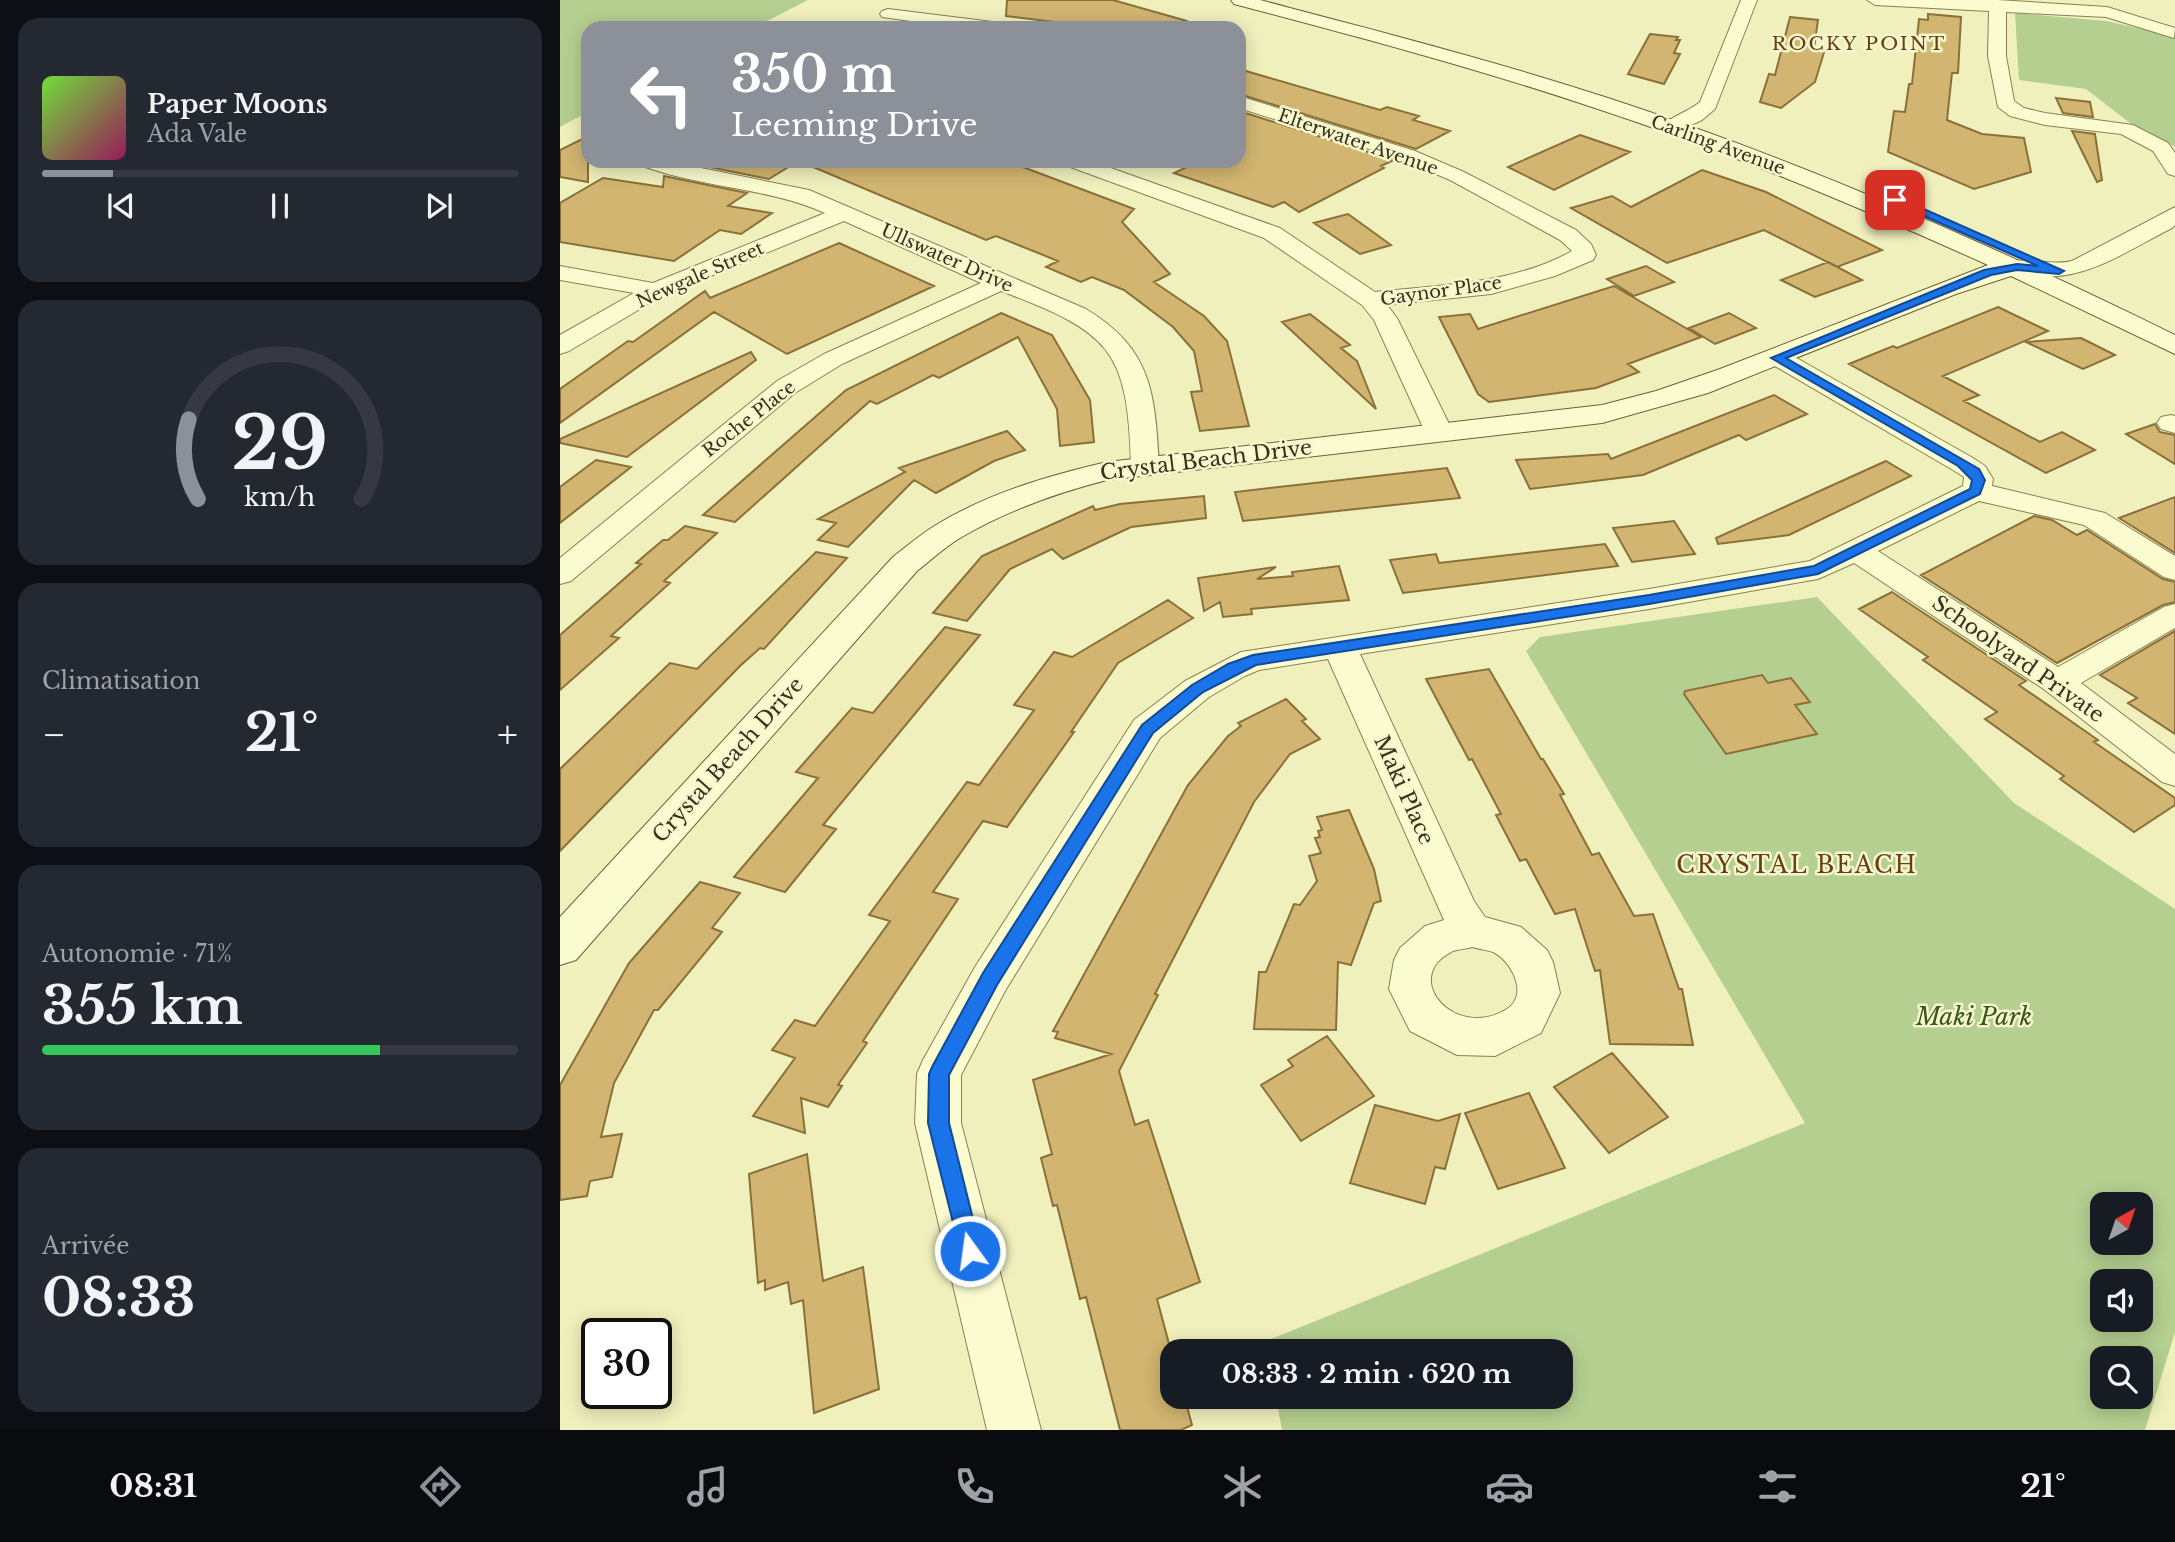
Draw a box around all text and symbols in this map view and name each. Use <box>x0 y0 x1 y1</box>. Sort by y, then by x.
district label: ROCKY POINT <box>1772 32 1946 55</box>
text: 350 m <box>731 44 896 105</box>
icon: left <box>616 49 707 140</box>
text: Paper Moons <box>147 88 328 120</box>
street label: Elterwater Avenue <box>1275 104 1441 180</box>
text: Leeming Drive <box>731 105 978 145</box>
street label: Carling Avenue <box>1648 111 1788 179</box>
text: Ada Vale <box>147 120 247 148</box>
pin <box>1865 170 1925 230</box>
icon: arrive <box>1876 181 1914 219</box>
icon: previous <box>102 187 140 225</box>
icon: pause <box>261 187 299 225</box>
icon: next <box>420 187 458 225</box>
street label: Ullswater Drive <box>878 219 1016 297</box>
street label: Newgale Street <box>633 237 767 313</box>
street label: Gaynor Place <box>1379 272 1503 310</box>
street label: Roche Place <box>698 376 800 462</box>
text: 29 <box>232 398 328 489</box>
street label: Crystal Beach Drive <box>1098 434 1314 486</box>
text: km/h <box>245 481 315 512</box>
street label: Schoolyard Private <box>1927 590 2109 728</box>
text: Climatisation <box>42 667 200 695</box>
street label: Crystal Beach Drive <box>647 672 809 848</box>
text: 21° <box>245 701 319 765</box>
text: − <box>42 711 66 758</box>
text: + <box>497 711 518 758</box>
street label: Maki Place <box>1368 731 1440 849</box>
district label: CRYSTAL BEACH <box>1676 851 1918 879</box>
text: Autonomie · 71% <box>42 940 232 968</box>
text: 355 km <box>42 974 243 1038</box>
park label: Maki Park <box>1915 1002 2032 1031</box>
north arrow <box>2090 1192 2152 1255</box>
map controls <box>2090 1192 2153 1409</box>
position arrow <box>933 1214 1007 1288</box>
text: Arrivée <box>42 1232 129 1260</box>
text: 08:33 <box>42 1266 195 1330</box>
button: sound <box>2090 1269 2153 1332</box>
speed limit sign: 30 <box>581 1318 672 1409</box>
button: search <box>2090 1346 2153 1409</box>
text: 08:33 · 2 min · 620 m <box>1222 1358 1511 1390</box>
icon: directions <box>416 1462 465 1511</box>
icon: music <box>683 1462 732 1511</box>
icon: phone <box>950 1462 999 1511</box>
icon: climate <box>1218 1462 1267 1511</box>
icon: car <box>1485 1462 1534 1511</box>
icon: filters <box>1753 1462 1802 1511</box>
text: 08:31 <box>109 1466 197 1506</box>
text: 21° <box>2020 1466 2066 1506</box>

